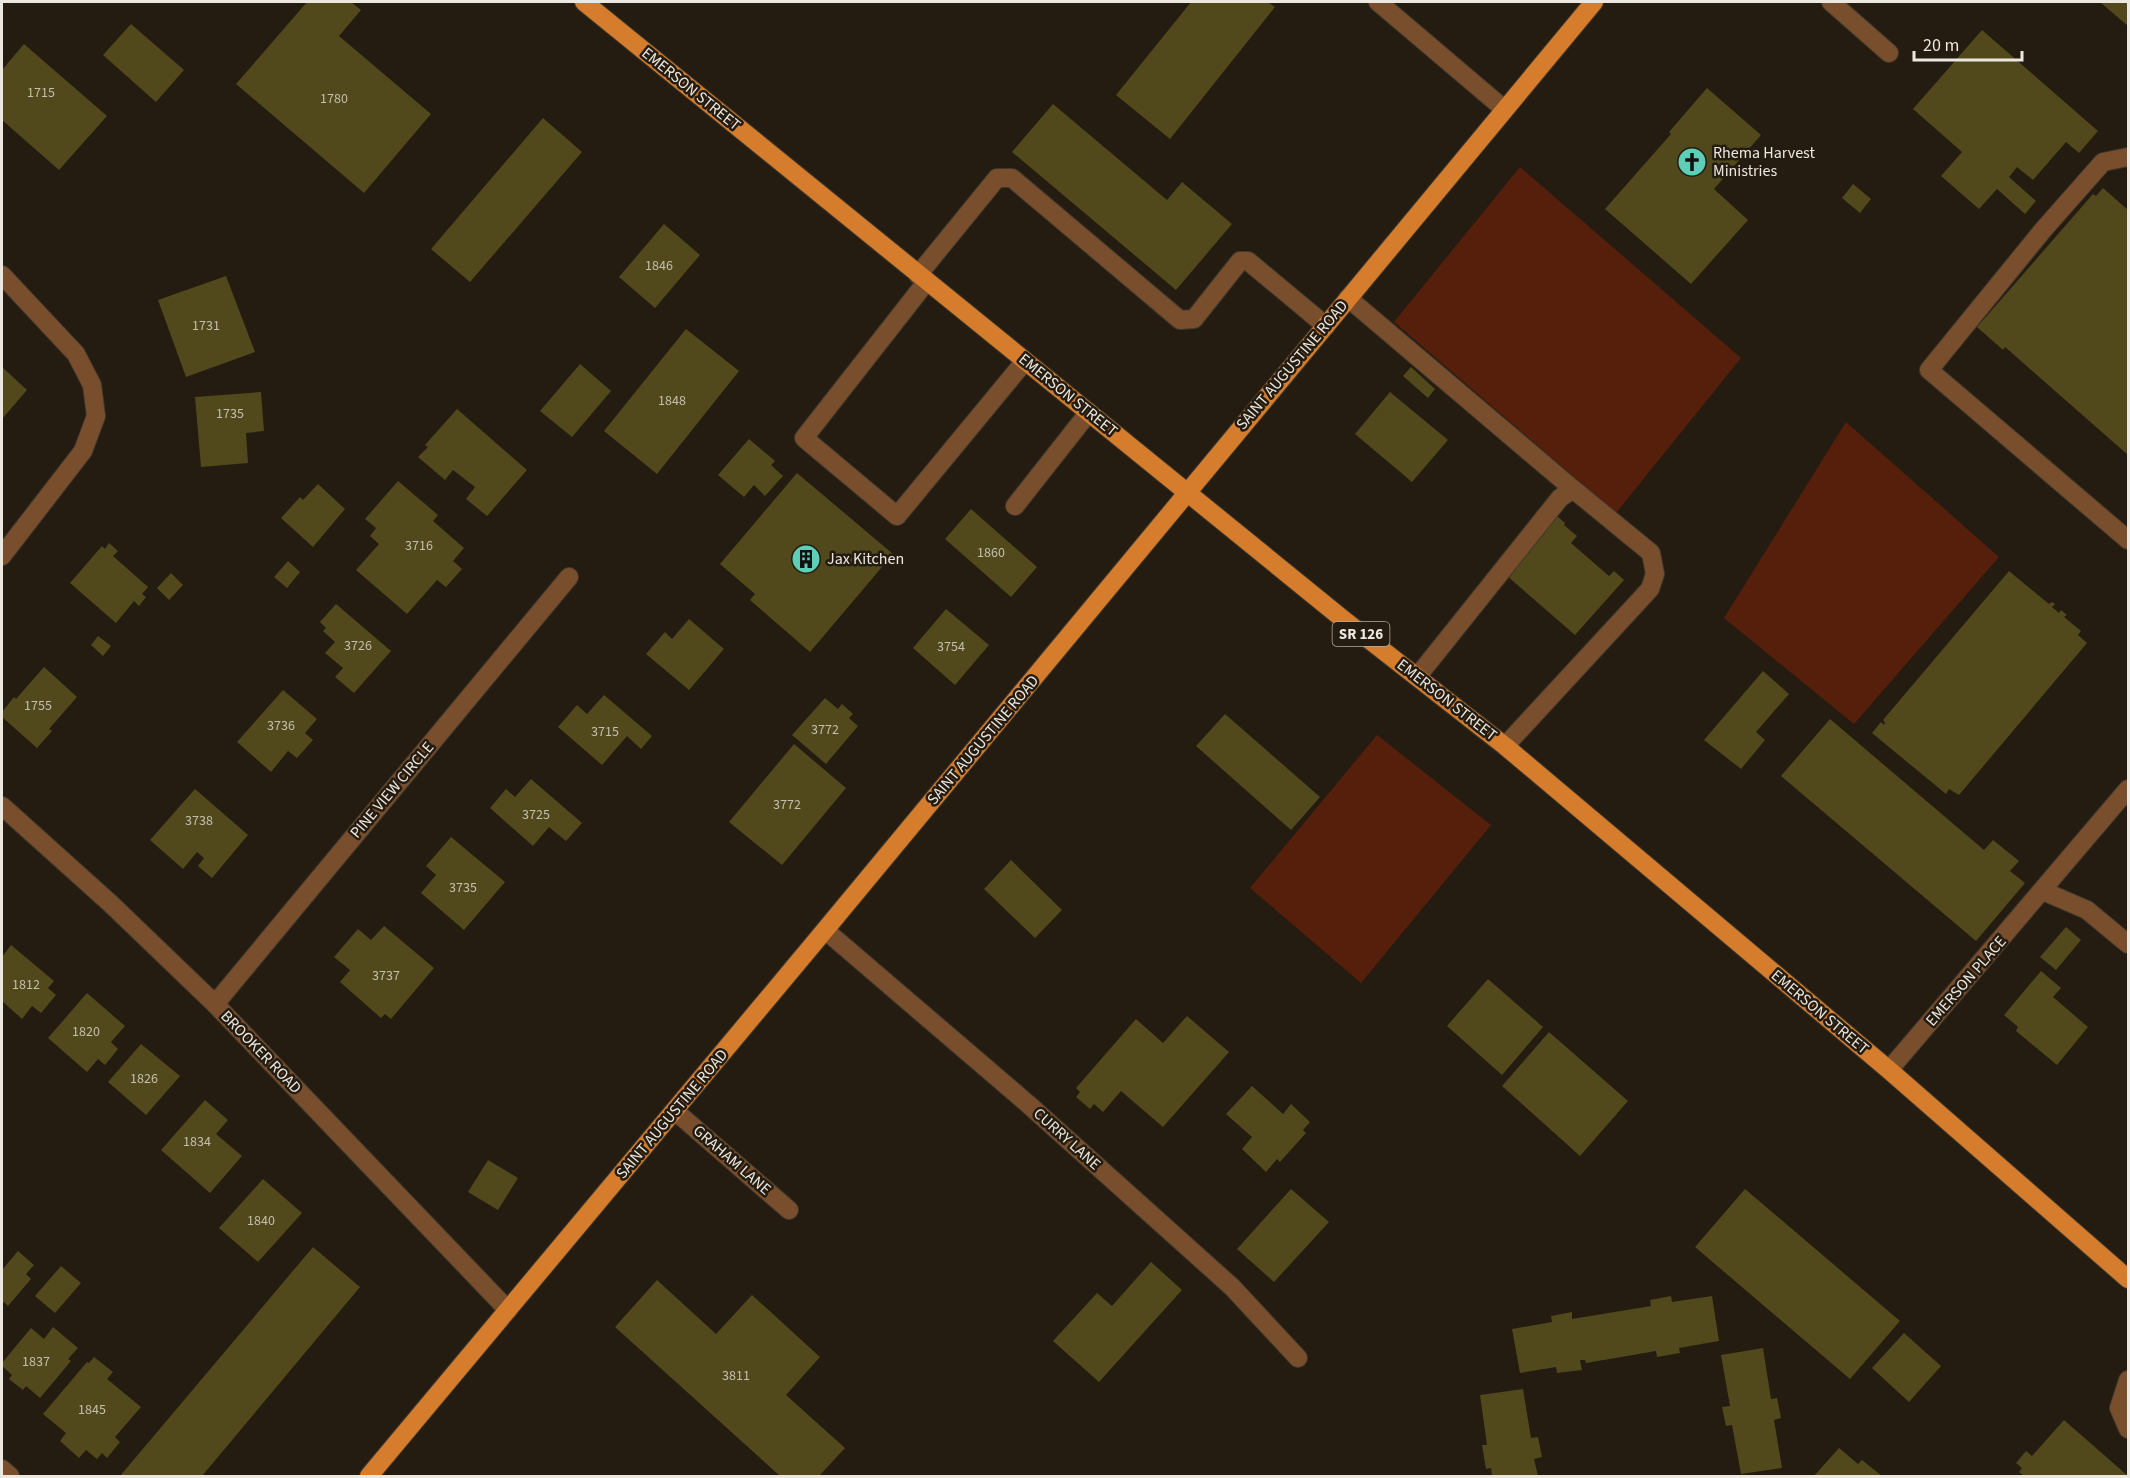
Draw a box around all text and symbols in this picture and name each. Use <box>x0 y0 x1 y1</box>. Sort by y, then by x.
scale bar <box>1914 24 2022 62</box>
text: 20 m <box>1923 33 1959 58</box>
street label: EMERSON STREET <box>637 42 745 136</box>
house number: 1715 <box>27 83 55 103</box>
house number: 1780 <box>320 89 348 109</box>
place label: Rhema Harvest Ministries <box>1713 142 1815 182</box>
church icon: Rhema Harvest Ministries <box>1676 146 1708 178</box>
house number: 1846 <box>645 256 673 276</box>
street label: SAINT AUGUSTINE ROAD <box>1231 295 1353 435</box>
house number: 1731 <box>192 316 220 336</box>
street label: EMERSON STREET <box>1014 348 1122 442</box>
house number: 1848 <box>658 391 686 411</box>
house number: 1735 <box>216 404 244 424</box>
house number: 3716 <box>405 536 433 556</box>
building icon: Jax Kitchen <box>790 543 822 575</box>
house number: 1860 <box>977 543 1005 563</box>
place label: Jax Kitchen <box>827 548 904 570</box>
road number: SR 126 <box>1332 622 1390 646</box>
house number: 3726 <box>344 636 372 656</box>
house number: 3754 <box>937 637 965 657</box>
street label: EMERSON STREET <box>1392 654 1502 746</box>
street label: SAINT AUGUSTINE ROAD <box>922 670 1044 810</box>
house number: 1755 <box>24 696 52 716</box>
house number: 3736 <box>267 716 295 736</box>
house number: 3772 <box>811 720 839 740</box>
house number: 3715 <box>591 722 619 742</box>
street label: PINE VIEW CIRCLE <box>345 737 439 843</box>
house number: 3772 <box>773 795 801 815</box>
house number: 3725 <box>522 805 550 825</box>
house number: 3738 <box>185 811 213 831</box>
house number: 3735 <box>449 878 477 898</box>
street label: EMERSON PLACE <box>1921 931 2011 1031</box>
street label: EMERSON STREET <box>1766 965 1874 1060</box>
house number: 3737 <box>372 966 400 986</box>
house number: 1812 <box>12 975 40 995</box>
street label: BROOKER ROAD <box>216 1006 306 1099</box>
house number: 1820 <box>72 1022 100 1042</box>
street label: SAINT AUGUSTINE ROAD <box>611 1044 733 1184</box>
house number: 1826 <box>130 1069 158 1089</box>
street label: CURRY LANE <box>1029 1103 1105 1175</box>
street label: GRAHAM LANE <box>688 1120 776 1200</box>
house number: 1834 <box>183 1132 211 1152</box>
house number: 1840 <box>247 1211 275 1231</box>
house number: 1837 <box>22 1352 50 1372</box>
house number: 3811 <box>722 1366 750 1386</box>
house number: 1845 <box>78 1400 106 1420</box>

